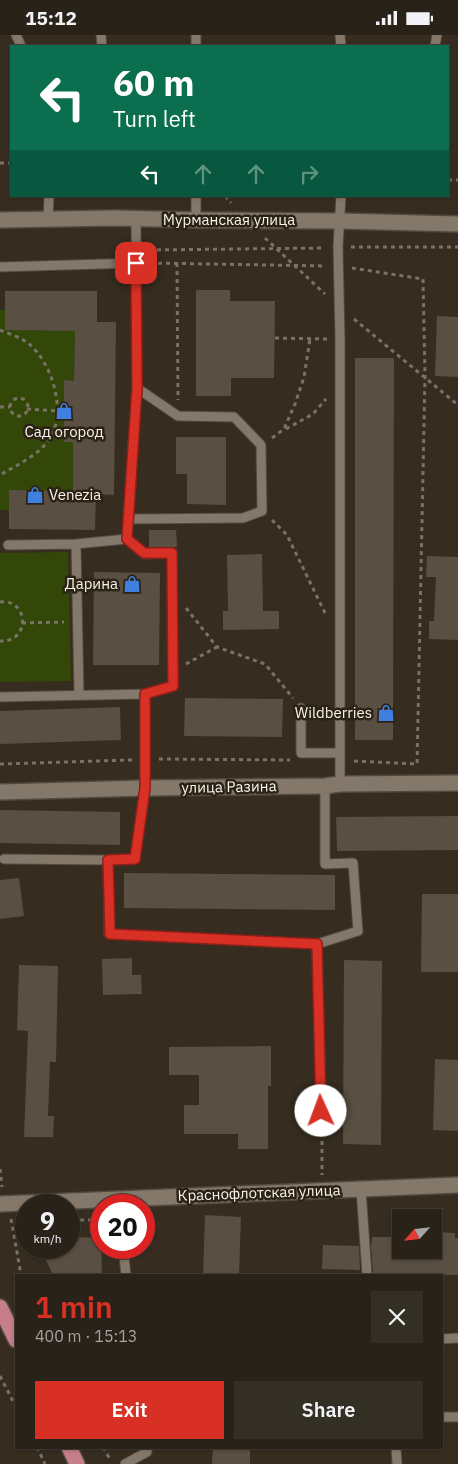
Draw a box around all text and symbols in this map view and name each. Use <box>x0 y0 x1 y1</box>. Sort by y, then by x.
text: 15:12 <box>25 6 77 30</box>
text: 60 m <box>113 60 195 106</box>
icon: left <box>30 65 95 130</box>
text: Turn left <box>113 104 196 133</box>
icon: left <box>136 160 164 188</box>
icon: ahead <box>189 160 217 188</box>
icon: ahead <box>242 160 270 188</box>
icon: right <box>295 160 323 188</box>
street label: Мурманская улица <box>163 210 295 229</box>
pin <box>115 242 157 284</box>
icon: arrive <box>122 249 150 277</box>
shop icon: Сад огород <box>54 401 74 421</box>
place label: Сад огород <box>24 422 104 441</box>
shop icon: Venezia <box>25 485 45 505</box>
place label: Venezia <box>49 485 101 504</box>
place label: Дарина <box>65 574 118 593</box>
shop icon: Дарина <box>122 574 142 594</box>
place label: Wildberries <box>295 703 372 722</box>
shop icon: Wildberries <box>376 703 396 723</box>
street label: улица Разина <box>181 776 277 797</box>
position arrow <box>294 1084 346 1136</box>
street label: Краснофлотская улица <box>177 1180 341 1205</box>
speed limit sign: 20 <box>90 1194 155 1259</box>
text: 9 <box>40 1204 55 1237</box>
north arrow <box>392 1209 442 1259</box>
map controls <box>392 1209 442 1259</box>
text: km/h <box>33 1231 62 1246</box>
text: 1 min <box>35 1287 113 1326</box>
button: close <box>371 1291 423 1343</box>
text: 400 m · 15:13 <box>35 1326 137 1346</box>
button: Exit <box>35 1381 224 1439</box>
button: Share <box>234 1381 423 1439</box>

